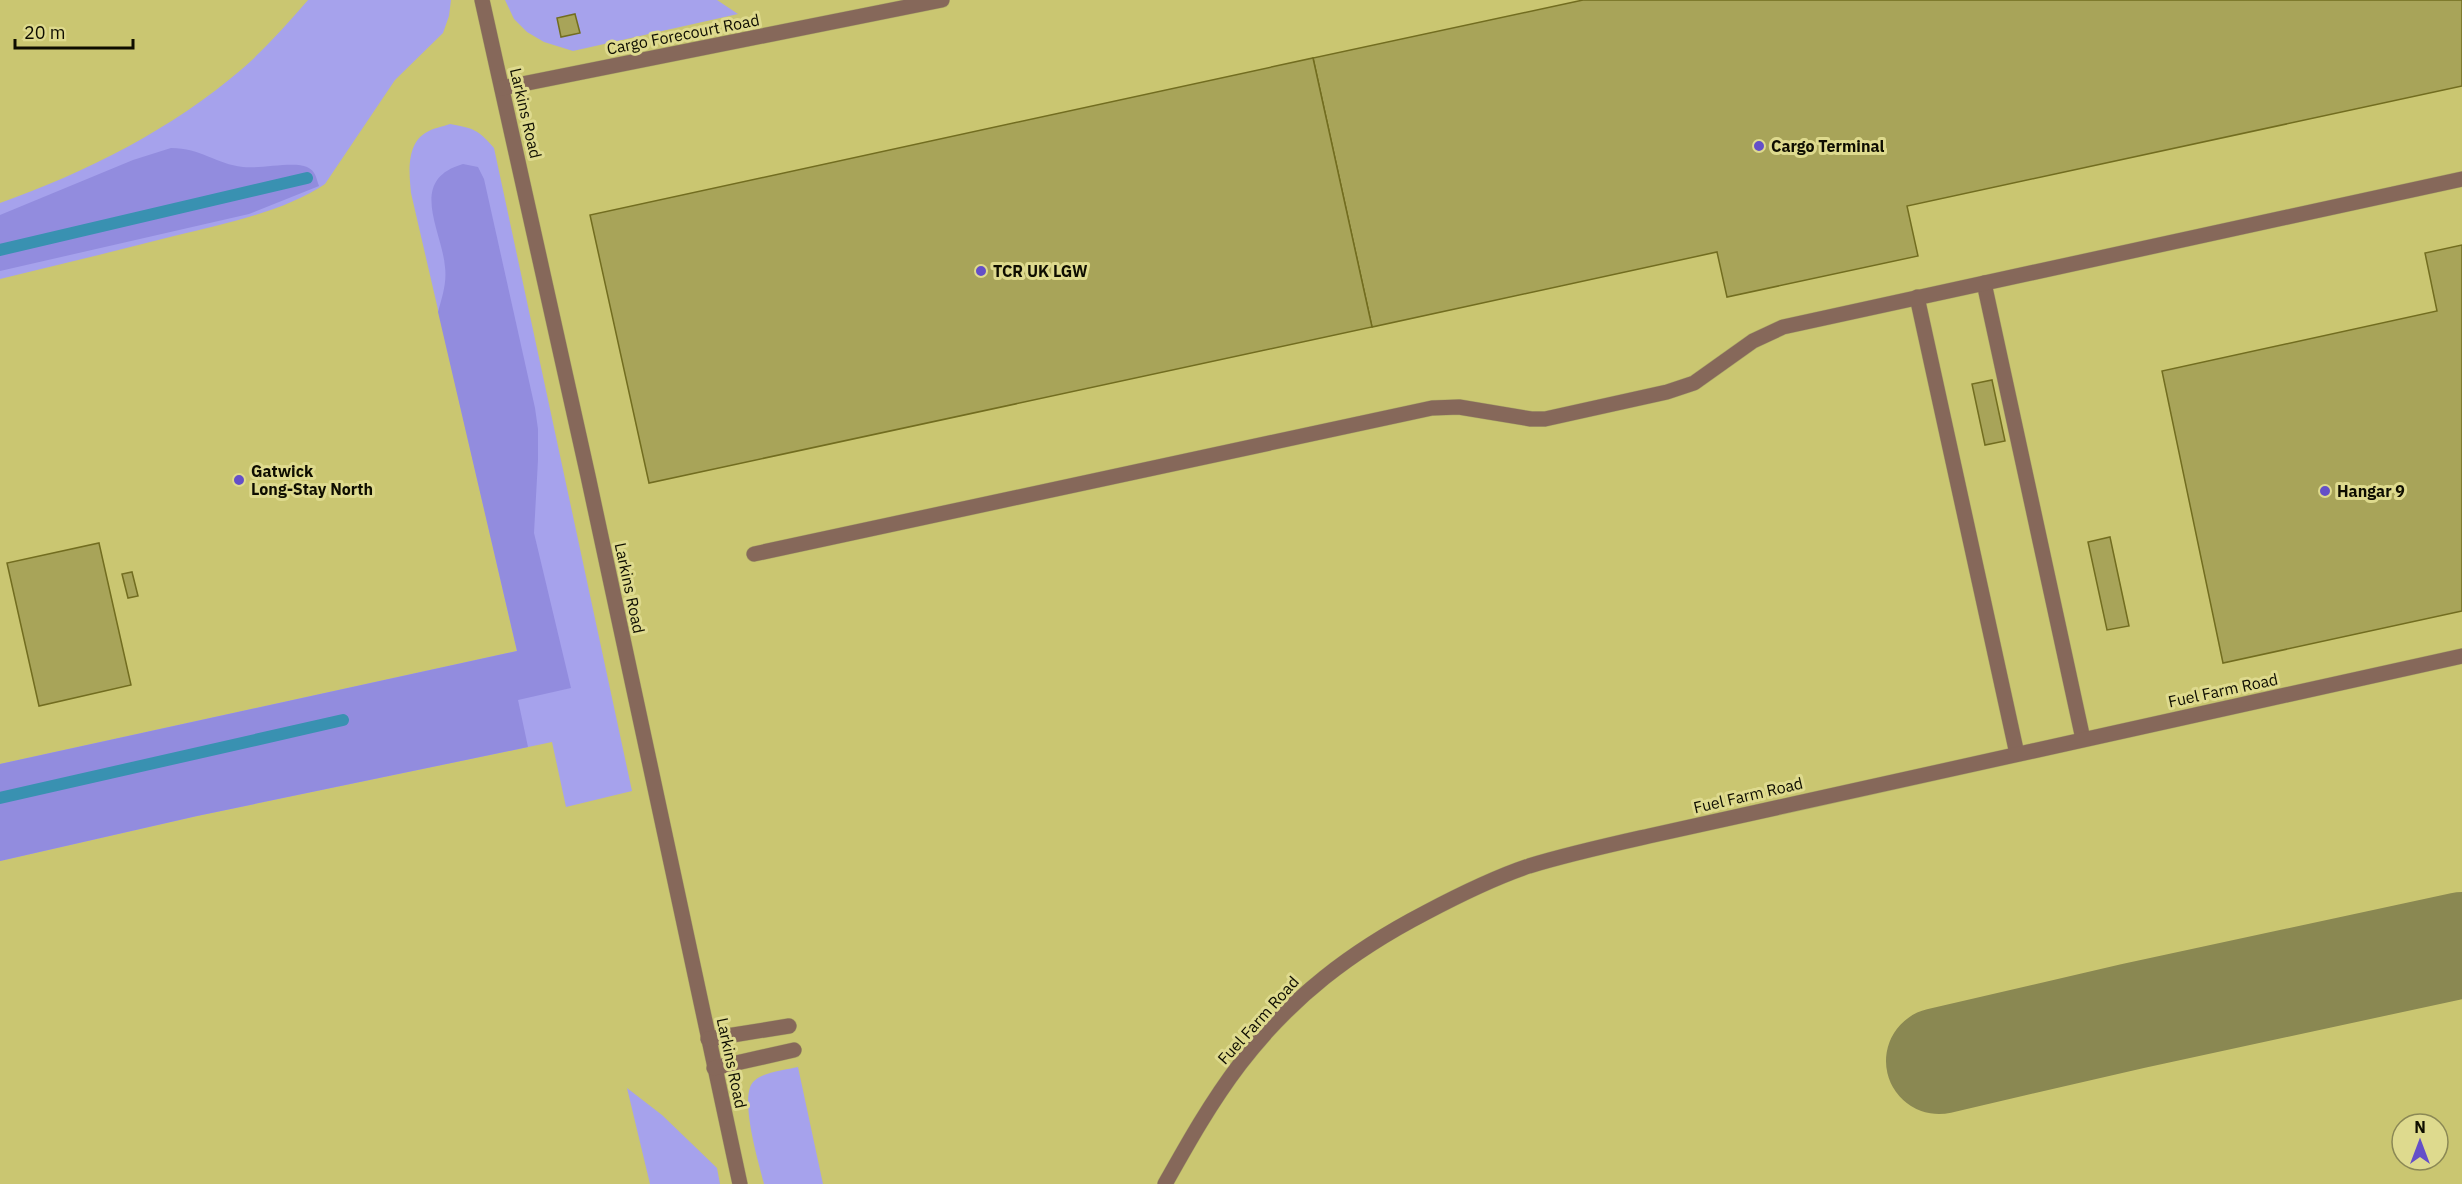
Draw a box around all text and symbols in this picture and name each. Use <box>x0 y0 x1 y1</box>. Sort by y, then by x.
street label: Cargo Forecourt Road <box>605 9 761 59</box>
scale bar <box>15 12 134 50</box>
text: 20 m <box>24 21 66 44</box>
street label: Larkins Road <box>506 66 546 160</box>
place label: Cargo Terminal <box>1771 136 1885 156</box>
marker: Cargo Terminal <box>1752 139 1766 153</box>
place label: TCR UK LGW <box>993 261 1088 281</box>
marker: TCR UK LGW <box>974 264 988 278</box>
place label: Gatwick Long-Stay North <box>251 461 373 499</box>
marker: Gatwick Long-Stay North <box>232 473 246 487</box>
place label: Hangar 9 <box>2337 481 2405 501</box>
marker: Hangar 9 <box>2318 484 2332 498</box>
street label: Larkins Road <box>611 541 649 635</box>
street label: Fuel Farm Road <box>2166 669 2280 711</box>
street label: Fuel Farm Road <box>1691 773 1805 817</box>
street label: Fuel Farm Road <box>1213 972 1303 1068</box>
street label: Larkins Road <box>713 1016 751 1110</box>
north arrow <box>2390 1112 2450 1172</box>
text: N <box>2414 1117 2426 1137</box>

